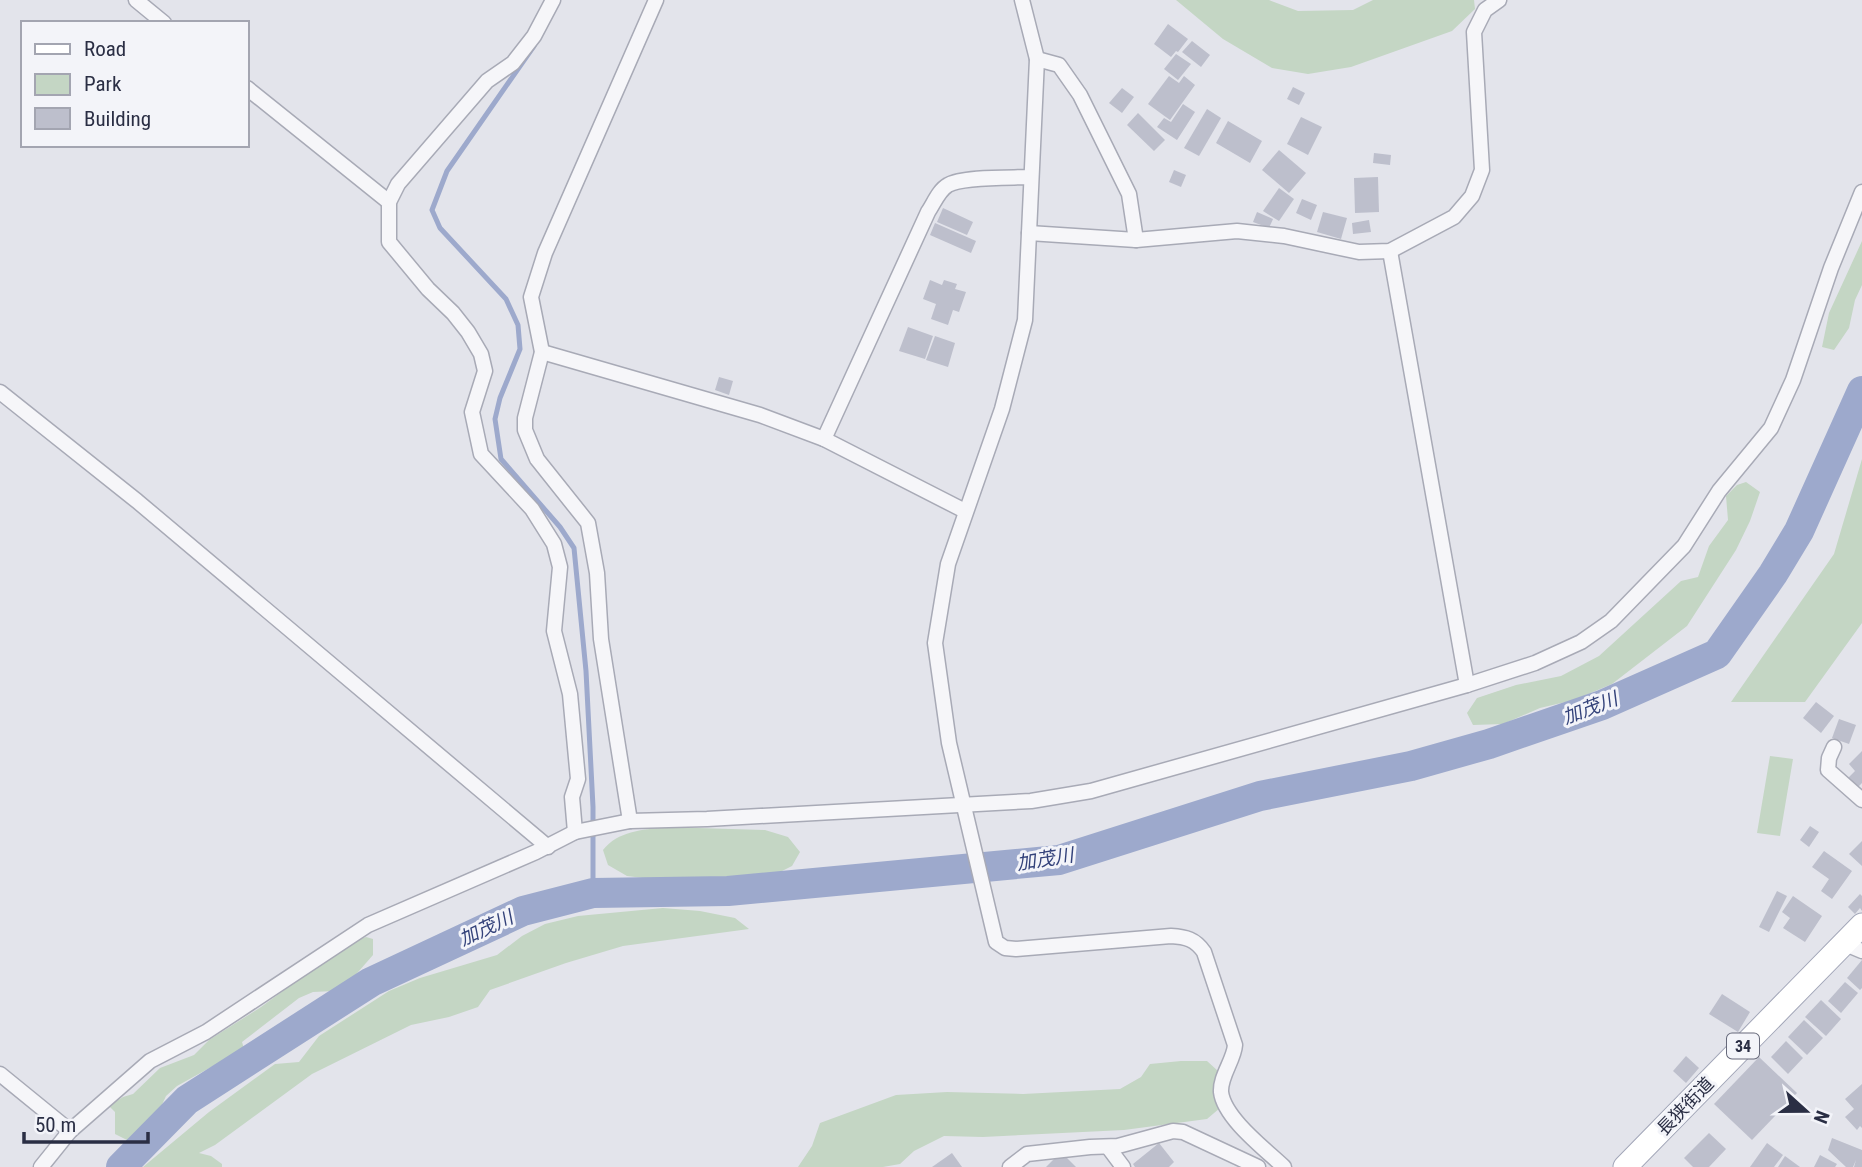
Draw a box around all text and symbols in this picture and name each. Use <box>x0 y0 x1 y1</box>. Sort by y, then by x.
legend <box>21 21 248 147</box>
text: Road <box>84 37 126 61</box>
text: Park <box>84 72 122 96</box>
text: Building <box>84 107 151 131</box>
water label: 加茂川 <box>1559 686 1623 729</box>
water label: 加茂川 <box>1015 843 1077 875</box>
water label: 加茂川 <box>455 905 518 950</box>
road number: 34 <box>1727 1034 1759 1058</box>
street label: 長狭街道 <box>1652 1073 1718 1139</box>
north arrow <box>1771 1076 1841 1146</box>
scale bar <box>24 1100 149 1144</box>
text: N <box>1809 1107 1834 1126</box>
text: 50 m <box>35 1113 76 1137</box>

